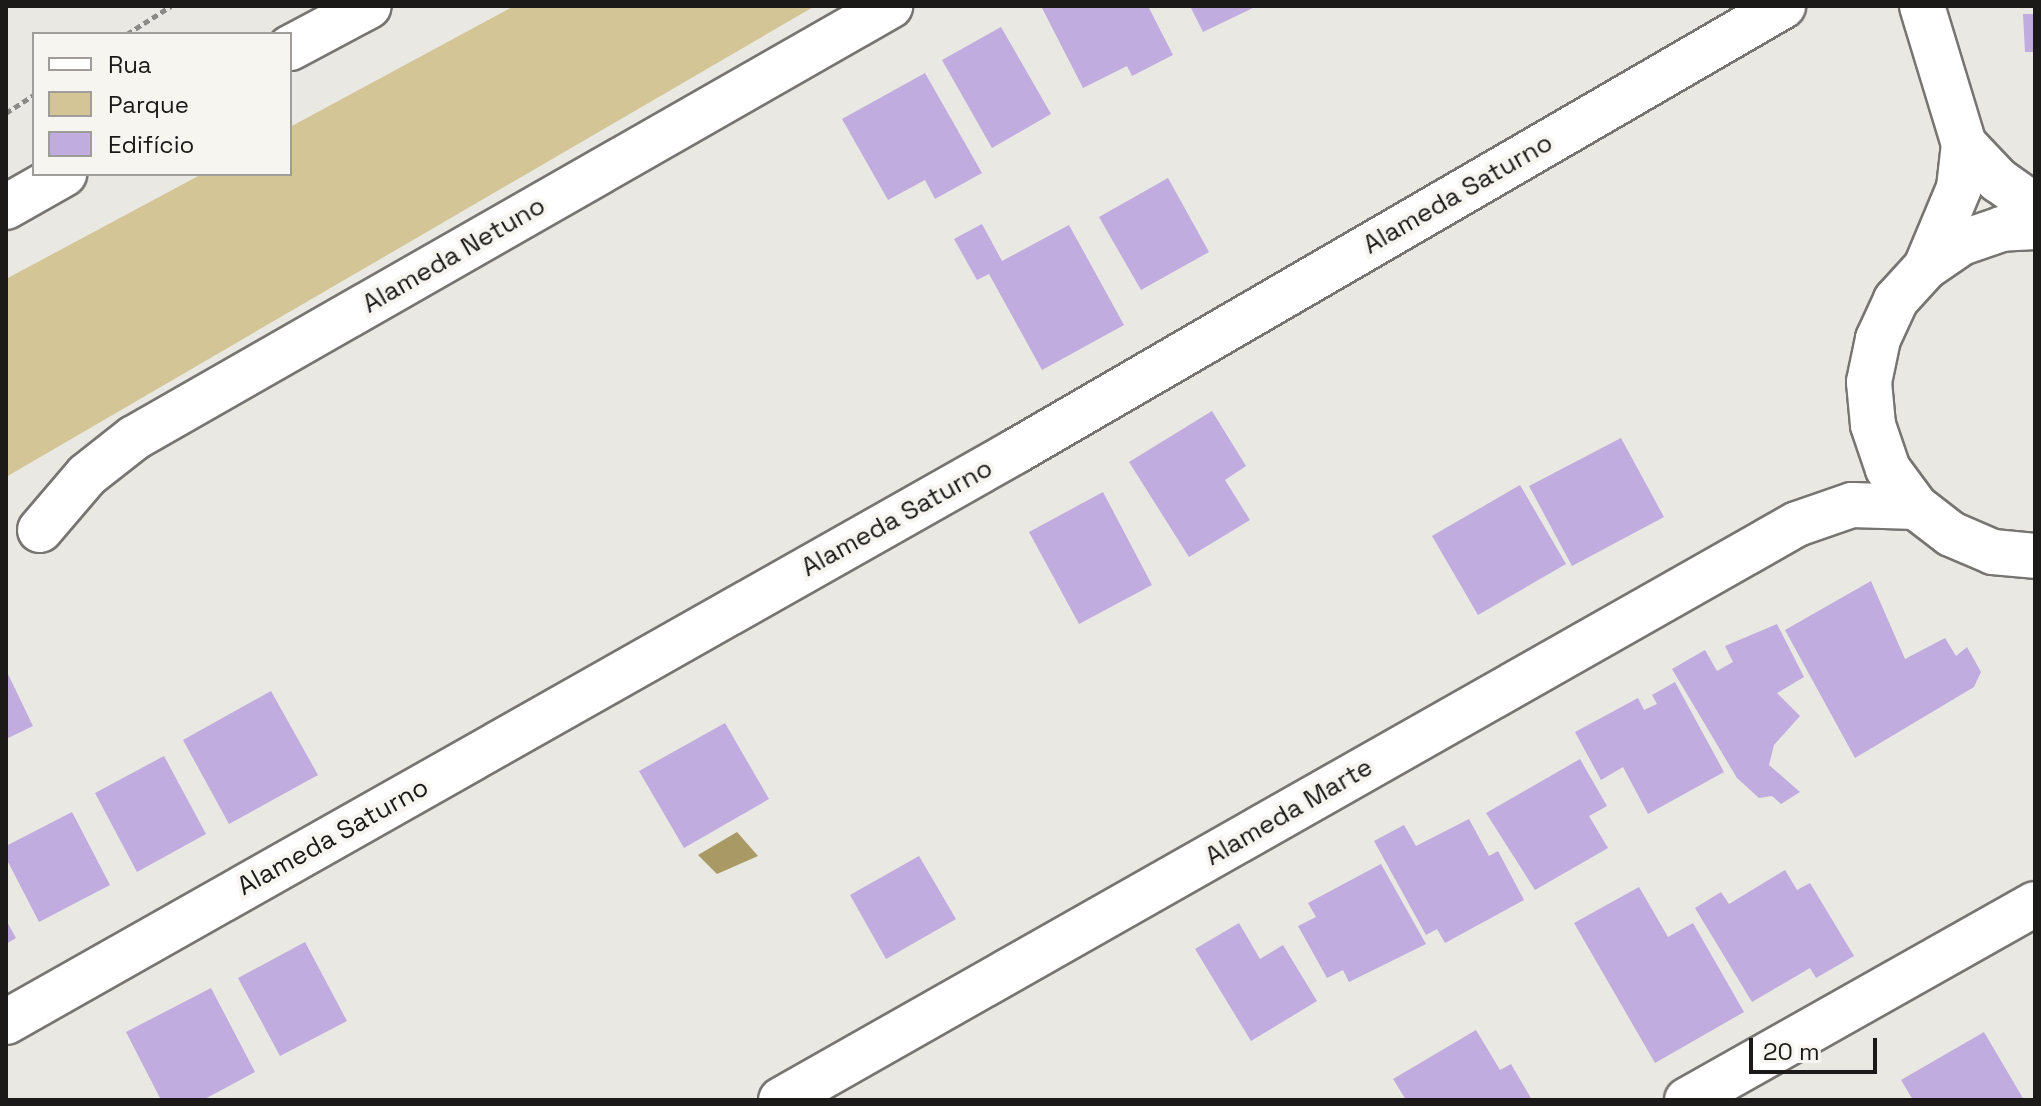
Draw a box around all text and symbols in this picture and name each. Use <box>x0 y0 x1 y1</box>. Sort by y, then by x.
legend <box>32 32 292 176</box>
text: Rua <box>108 49 152 80</box>
text: Parque <box>108 89 189 120</box>
street label: Alameda Saturno <box>1358 127 1558 261</box>
text: Edifício <box>108 129 194 160</box>
street label: Alameda Netuno <box>357 190 551 320</box>
street label: Alameda Saturno <box>796 453 998 583</box>
street label: Alameda Marte <box>1200 752 1378 872</box>
street label: Alameda Saturno <box>232 772 434 902</box>
scale bar <box>1753 1022 1881 1072</box>
text: 20 m <box>1763 1036 1820 1067</box>

